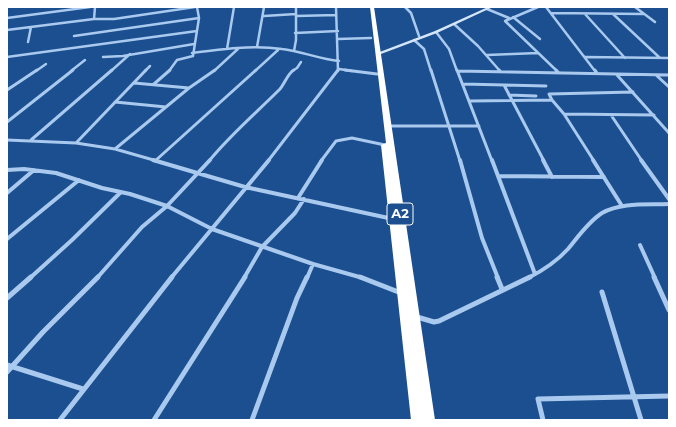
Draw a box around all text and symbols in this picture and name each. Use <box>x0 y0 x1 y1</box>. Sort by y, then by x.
road number: A2 <box>387 203 413 225</box>

